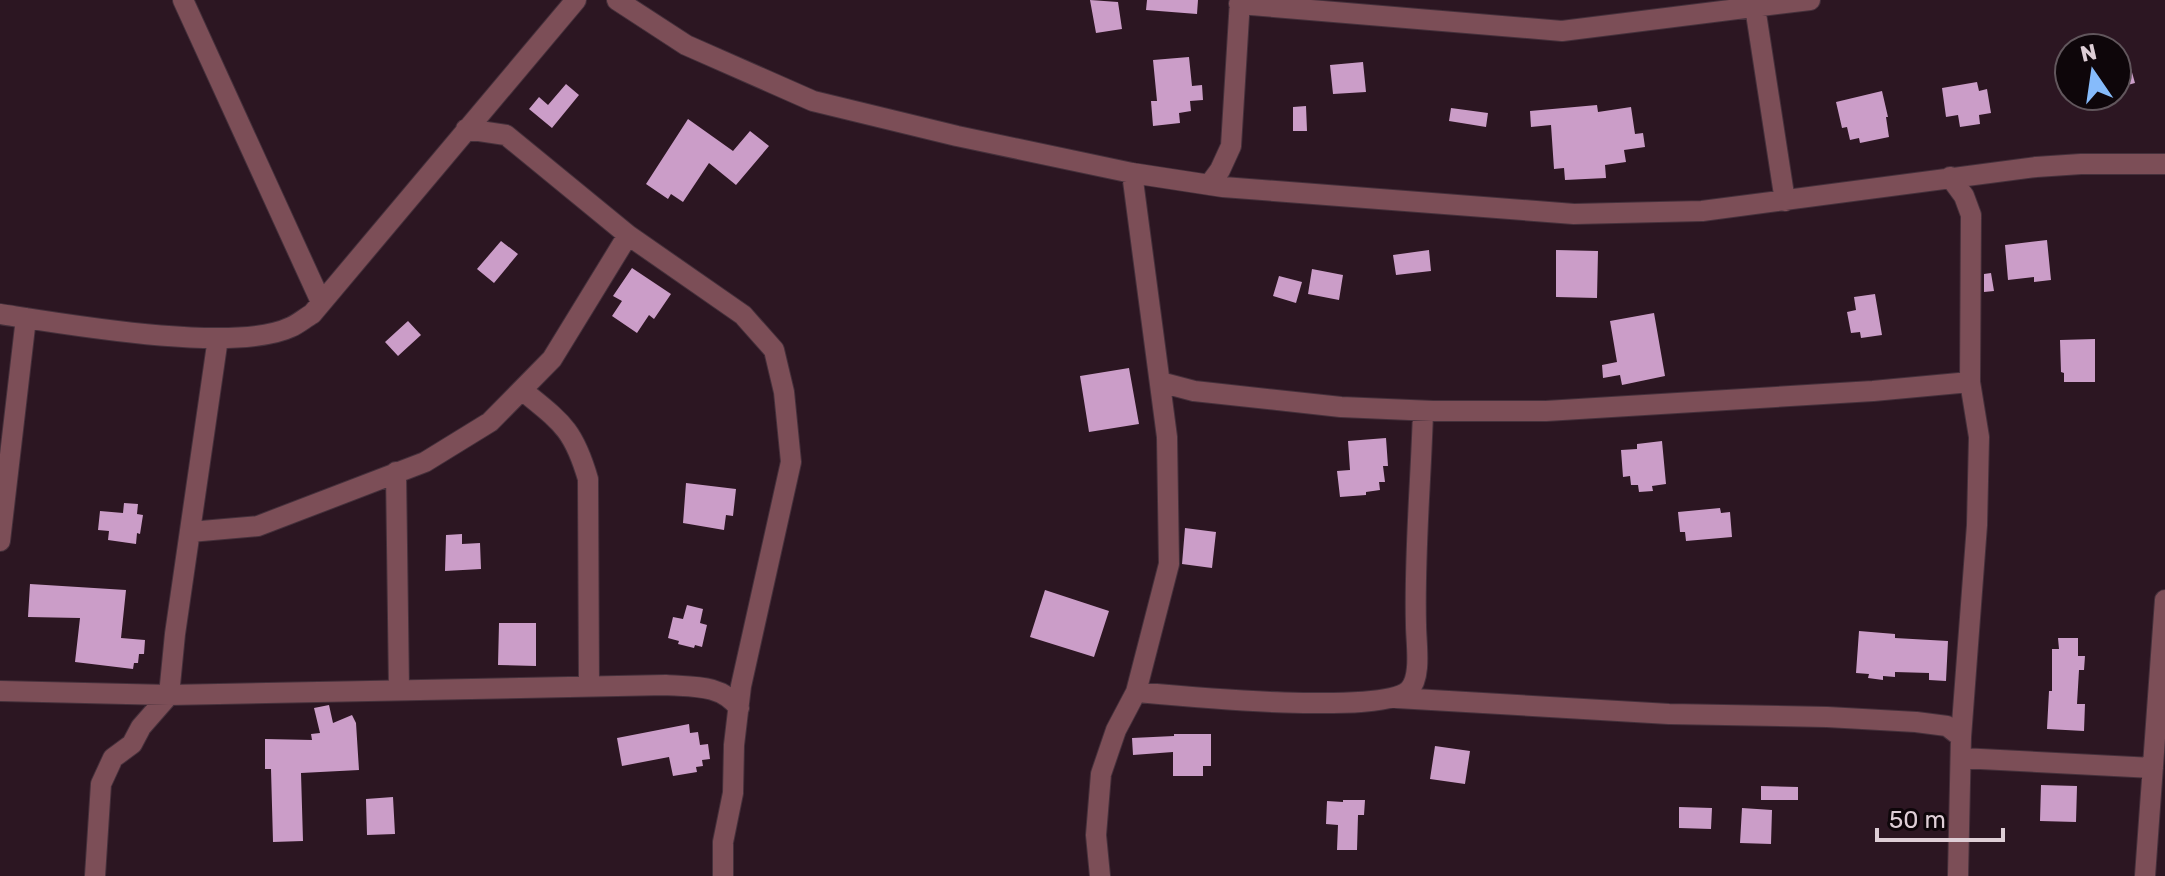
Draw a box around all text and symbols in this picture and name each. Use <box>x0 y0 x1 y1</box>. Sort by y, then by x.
north arrow <box>2053 32 2133 112</box>
text: N <box>2078 38 2099 68</box>
scale bar <box>1877 792 2003 842</box>
text: 50 m <box>1889 806 1946 834</box>

